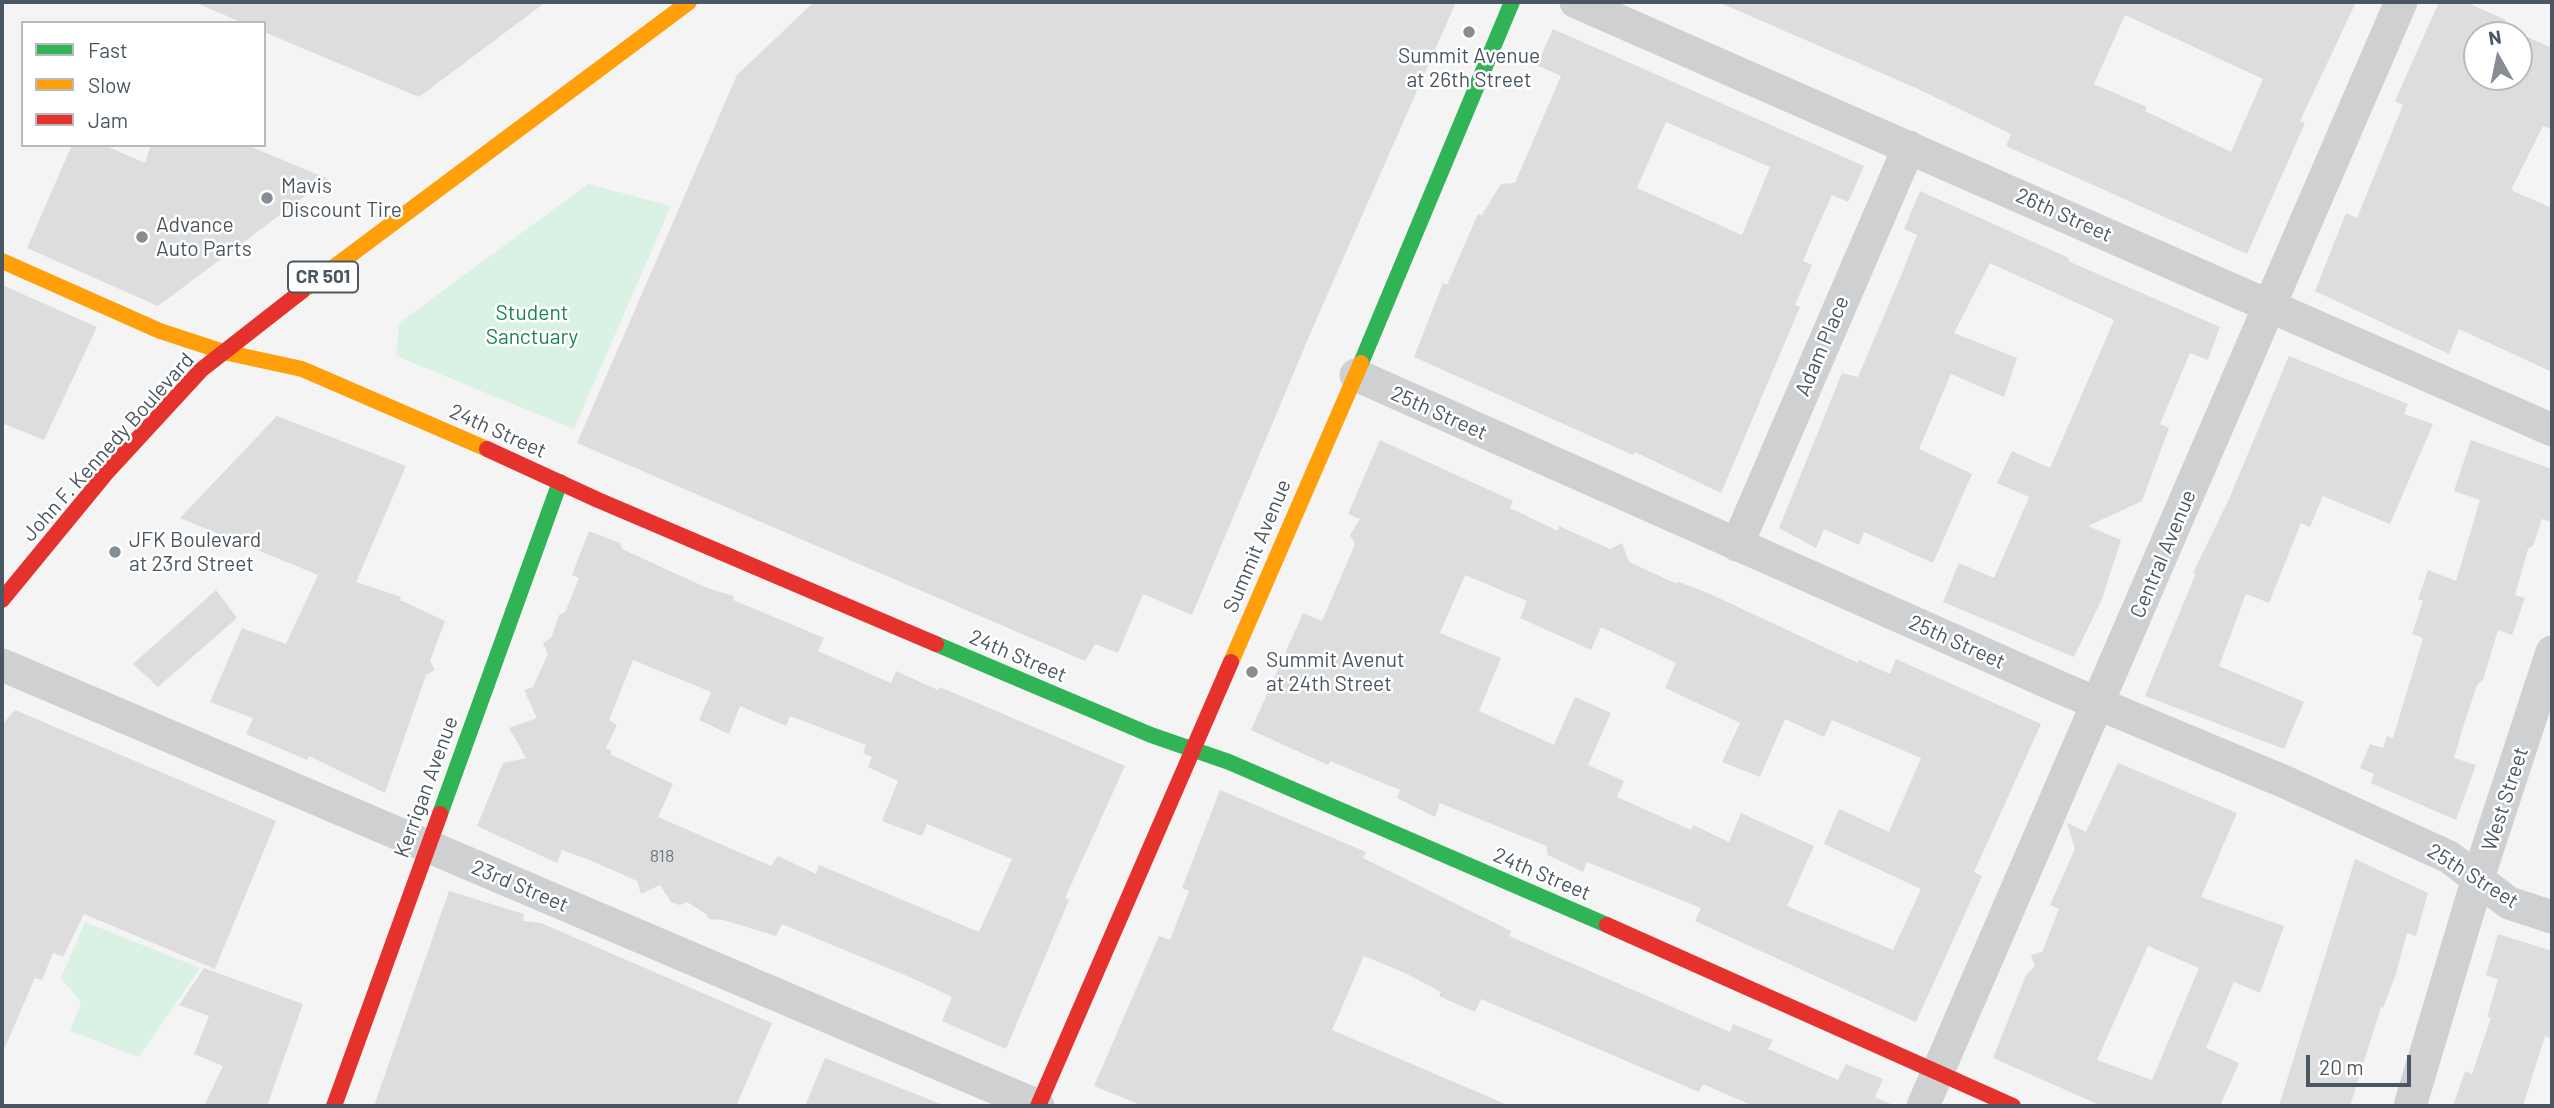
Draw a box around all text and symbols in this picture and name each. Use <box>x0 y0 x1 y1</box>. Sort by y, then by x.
legend <box>21 21 266 147</box>
north arrow <box>2463 21 2533 91</box>
marker: Summit Avenue at 26th Street <box>1461 24 1477 40</box>
text: N <box>2487 24 2503 49</box>
text: Fast <box>88 37 128 62</box>
place label: Summit Avenue at 26th Street <box>1398 43 1540 93</box>
text: Slow <box>88 72 131 97</box>
text: Jam <box>88 107 128 132</box>
place label: Mavis Discount Tire <box>281 173 402 223</box>
street label: 26th Street <box>2012 183 2116 247</box>
marker: Mavis Discount Tire <box>259 190 275 206</box>
place label: Advance Auto Parts <box>156 212 252 262</box>
marker: Advance Auto Parts <box>134 229 150 245</box>
road number: CR 501 <box>288 262 358 292</box>
street label: Adam Place <box>1790 292 1854 400</box>
park label: Student Sanctuary <box>486 300 578 350</box>
street label: John F. Kennedy Boulevard <box>17 348 199 546</box>
street label: 25th Street <box>1387 381 1491 445</box>
street label: 24th Street <box>446 398 550 464</box>
street label: Summit Avenue <box>1218 476 1296 616</box>
street label: Central Avenue <box>2125 486 2201 622</box>
place label: JFK Boulevard at 23rd Street <box>129 527 261 577</box>
marker: JFK Boulevard at 23rd Street <box>107 544 123 560</box>
street label: 25th Street <box>1905 610 2009 674</box>
street label: 24th Street <box>966 624 1070 688</box>
place label: Summit Avenut at 24th Street <box>1266 647 1405 697</box>
marker: Summit Avenut at 24th Street <box>1244 664 1260 680</box>
street label: Kerrigan Avenue <box>389 713 463 861</box>
street label: West Street <box>2476 744 2534 854</box>
street label: 25th Street <box>2423 838 2523 914</box>
street label: 24th Street <box>1490 842 1594 906</box>
house number: 818 <box>650 845 674 867</box>
street label: 23rd Street <box>468 854 572 918</box>
scale bar <box>2309 1042 2414 1086</box>
text: 20 m <box>2319 1054 2364 1079</box>

